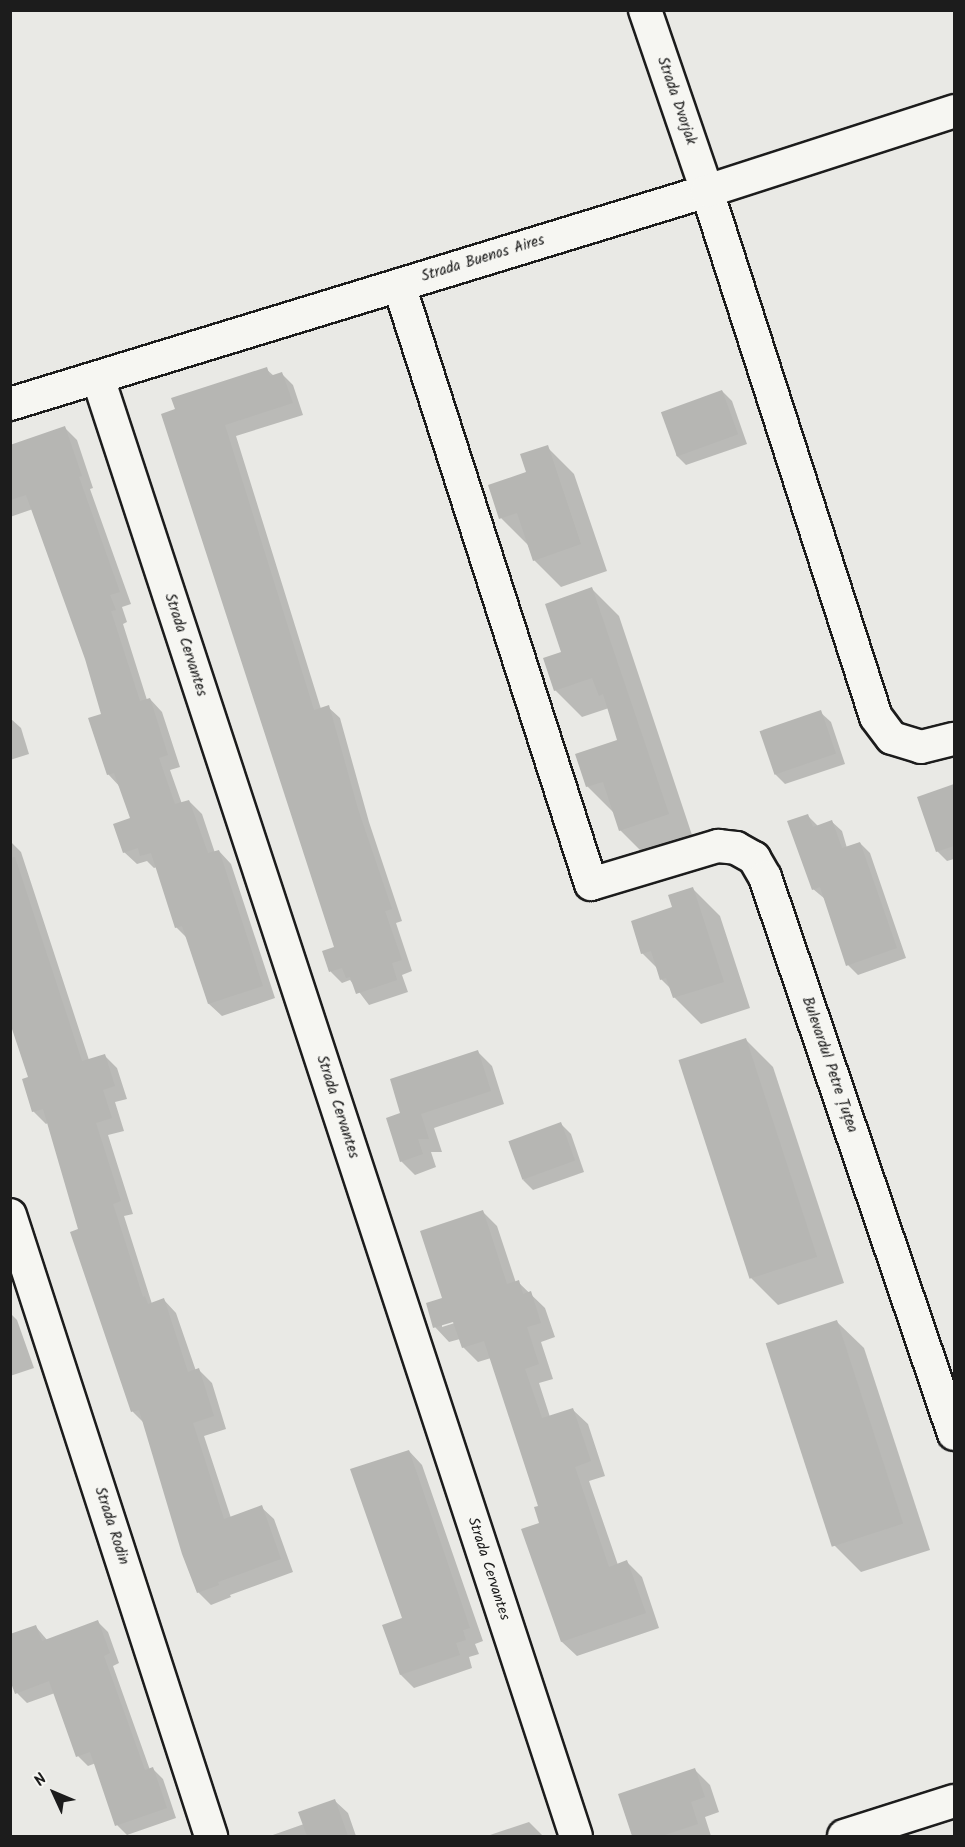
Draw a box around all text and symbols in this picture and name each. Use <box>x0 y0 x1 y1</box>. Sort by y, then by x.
street label: Strada Dvorjak <box>653 55 699 147</box>
street label: Strada Buenos Aires <box>419 232 547 286</box>
street label: Strada Cervantes <box>160 591 210 699</box>
street label: Bulevardul Petre Țuțea <box>797 995 861 1135</box>
street label: Strada Cervantes <box>312 1053 362 1161</box>
street label: Strada Rodin <box>90 1485 132 1567</box>
street label: Strada Cervantes <box>463 1515 513 1623</box>
north arrow <box>24 1763 84 1823</box>
text: N <box>28 1768 53 1792</box>

